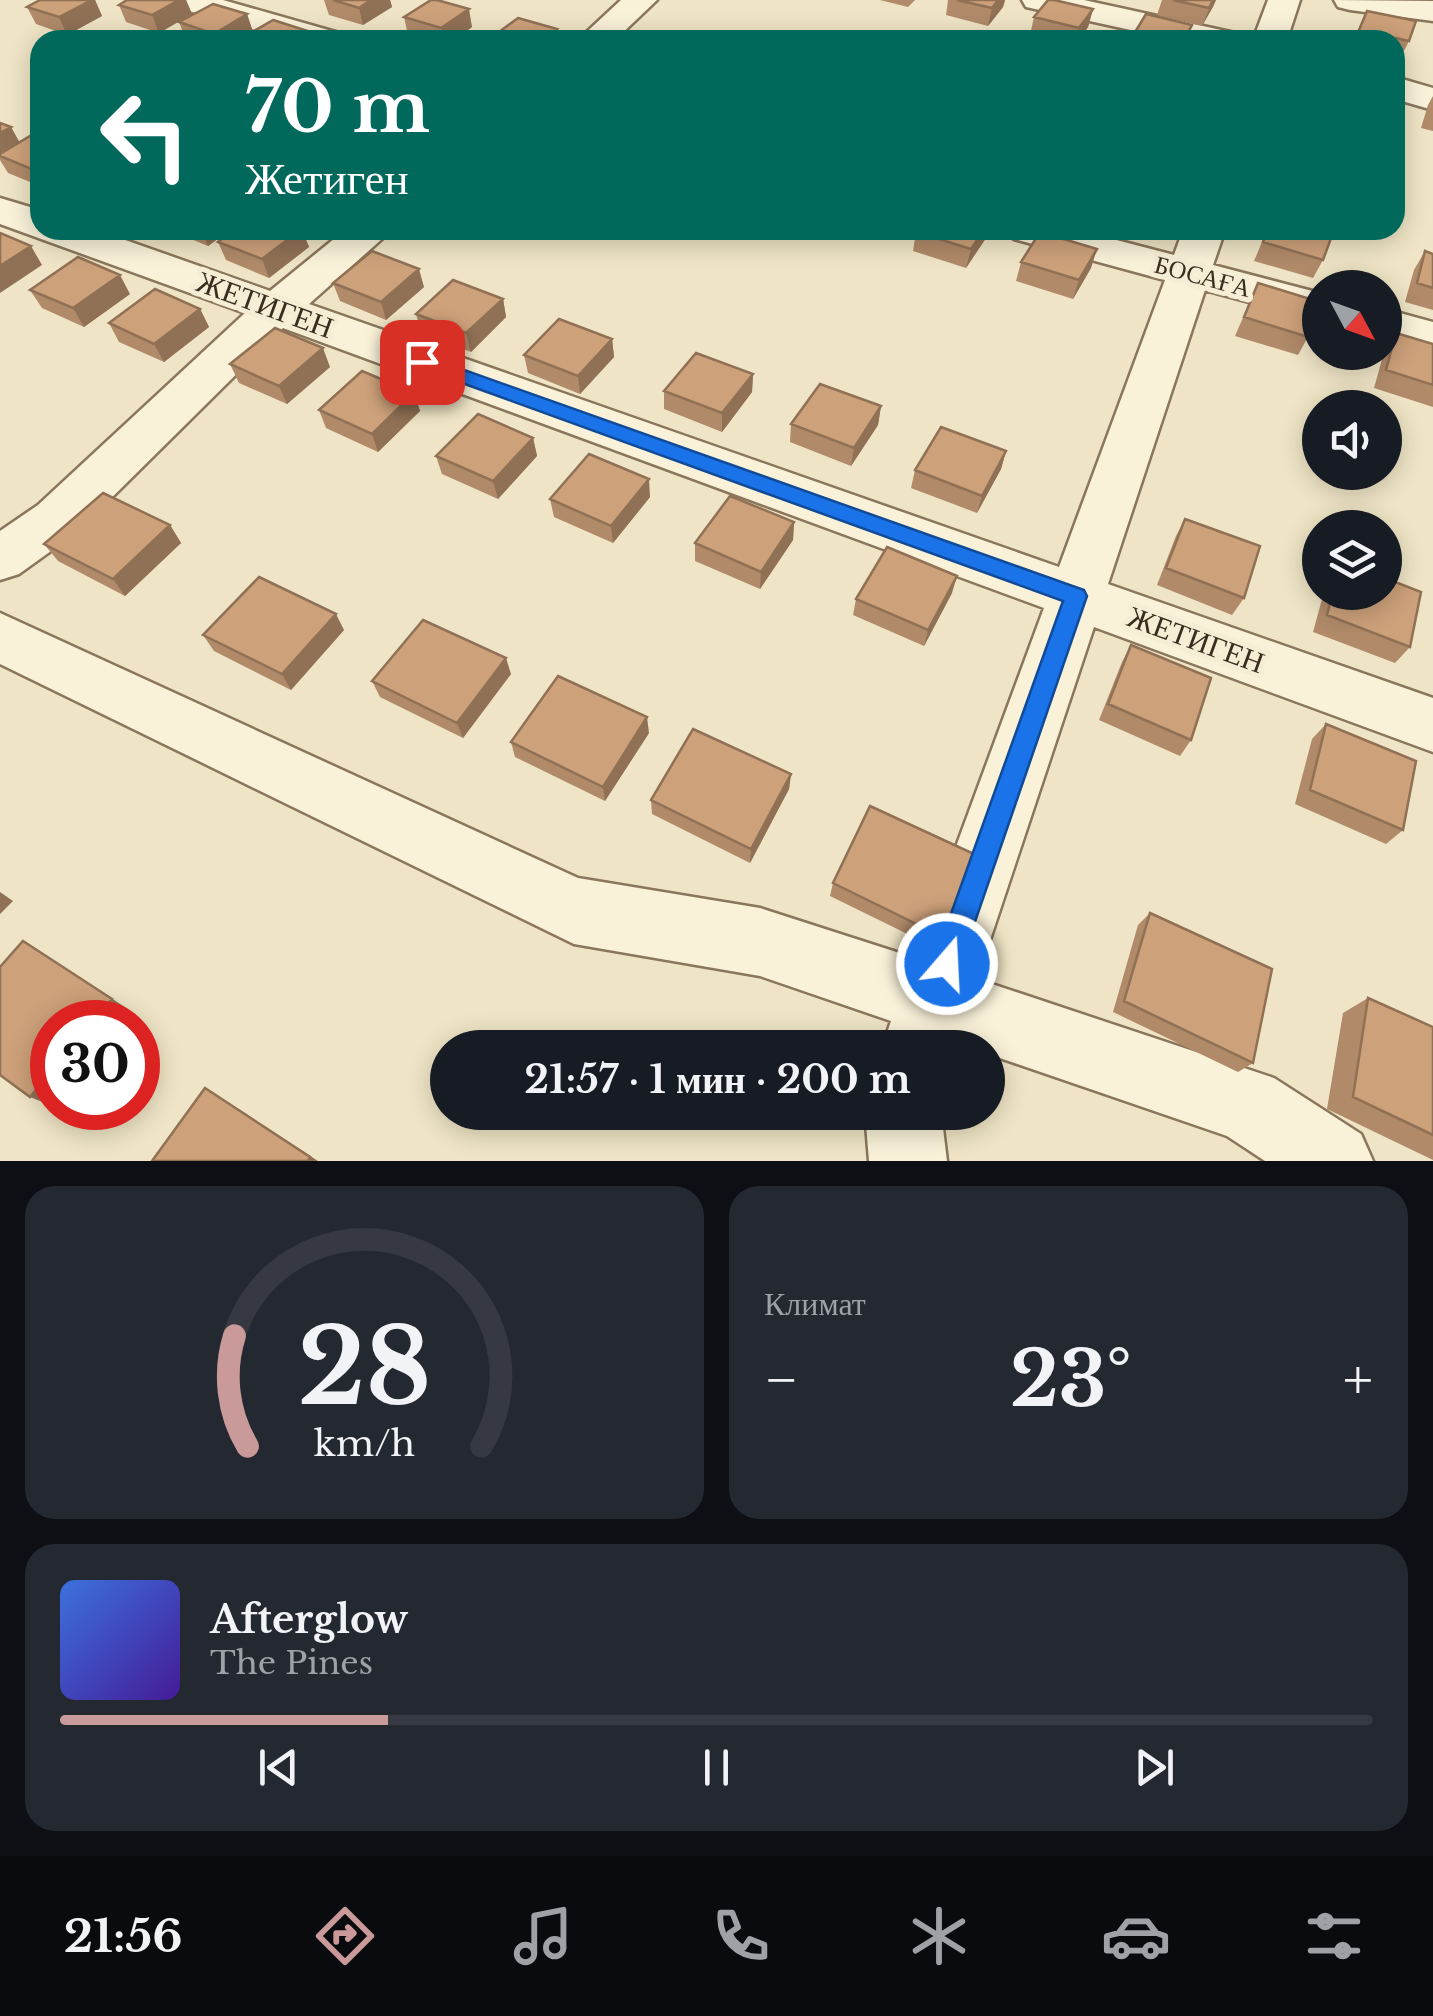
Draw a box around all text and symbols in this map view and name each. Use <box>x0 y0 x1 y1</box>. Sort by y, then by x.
text: 70 m <box>245 64 430 151</box>
icon: left <box>80 70 210 200</box>
text: Жетиген <box>245 150 409 206</box>
street label: БОСАҒА <box>1151 249 1254 304</box>
street label: ЖЕТИГЕН <box>192 263 338 346</box>
north arrow <box>1302 270 1402 370</box>
map controls <box>1302 270 1402 610</box>
pin <box>380 320 465 405</box>
icon: arrive <box>395 335 450 390</box>
button: sound <box>1302 390 1402 490</box>
button: layers <box>1302 510 1402 610</box>
street label: ЖЕТИГЕН <box>1123 598 1269 681</box>
position arrow <box>895 912 999 1016</box>
speed limit sign: 30 <box>30 1000 160 1130</box>
text: 21:57 · 1 мин · 200 m <box>524 1056 911 1103</box>
text: Климат <box>764 1284 866 1324</box>
text: 28 <box>298 1303 431 1432</box>
text: 23° <box>1010 1333 1132 1426</box>
text: − <box>764 1346 799 1414</box>
text: + <box>1343 1346 1373 1414</box>
text: km/h <box>314 1421 415 1466</box>
text: Afterglow <box>210 1596 408 1643</box>
text: The Pines <box>210 1643 373 1683</box>
icon: previous <box>251 1740 306 1795</box>
icon: pause <box>689 1740 744 1795</box>
icon: next <box>1127 1740 1182 1795</box>
icon: directions <box>310 1901 380 1971</box>
icon: music <box>508 1901 578 1971</box>
icon: phone <box>706 1901 776 1971</box>
icon: climate <box>904 1901 974 1971</box>
icon: car <box>1101 1901 1171 1971</box>
icon: filters <box>1299 1901 1369 1971</box>
text: 21:56 <box>64 1908 183 1964</box>

